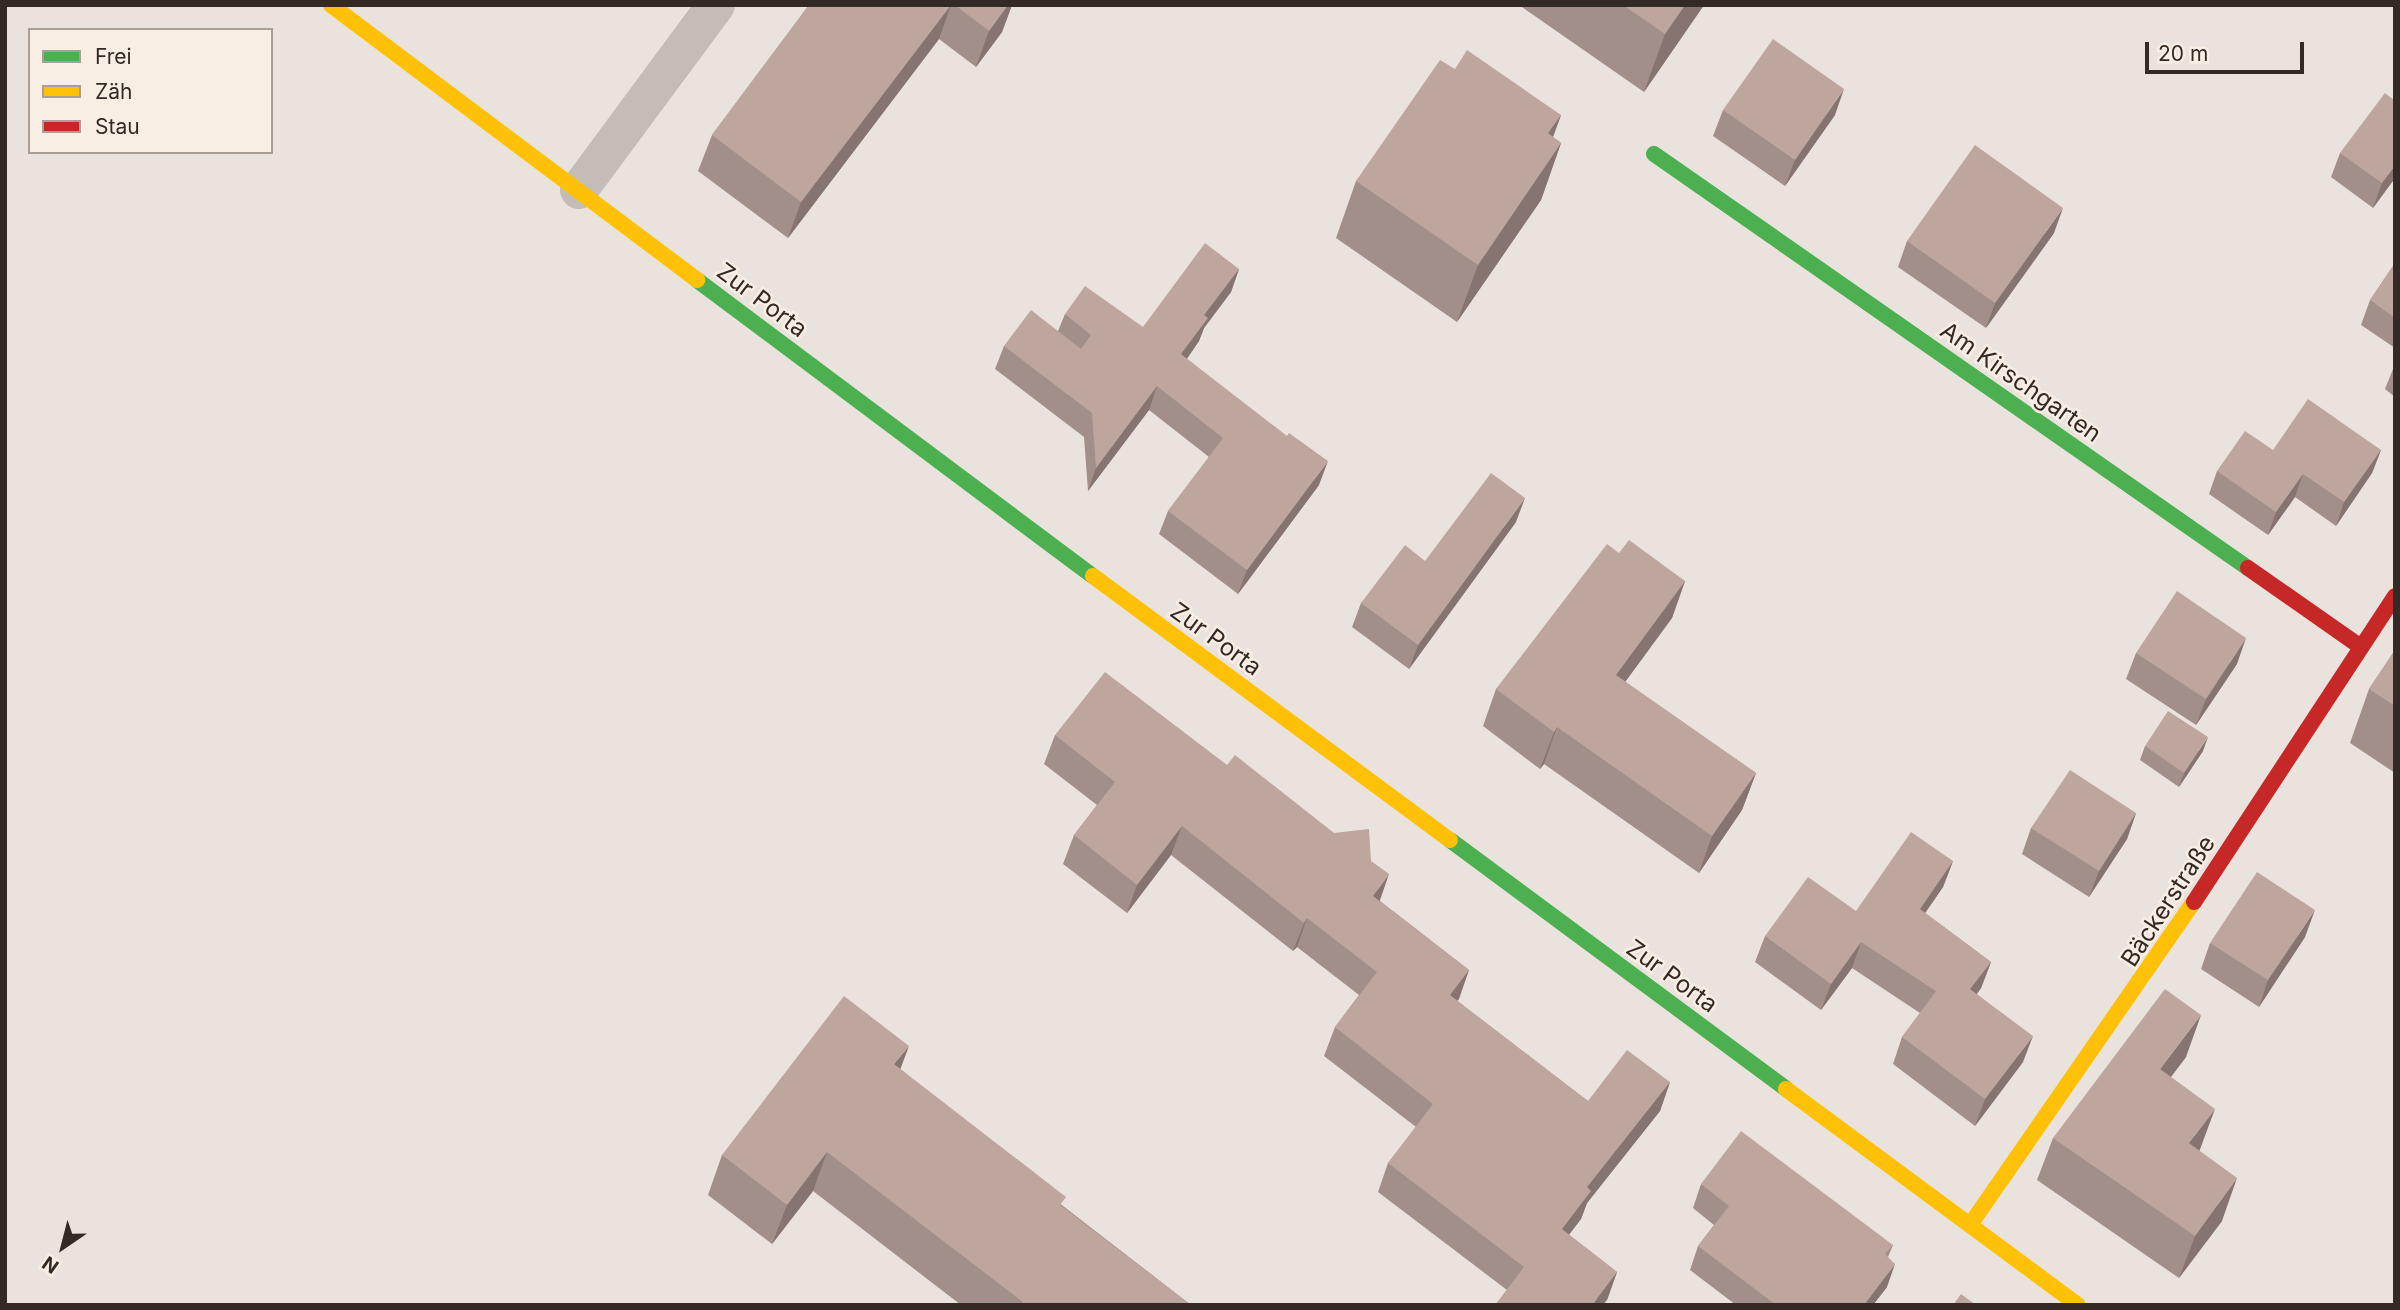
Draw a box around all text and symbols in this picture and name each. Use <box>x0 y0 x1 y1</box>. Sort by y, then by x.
legend <box>28 28 273 154</box>
scale bar <box>2148 28 2307 72</box>
text: 20 m <box>2158 41 2208 66</box>
text: Frei <box>95 44 132 69</box>
text: Zäh <box>95 79 132 104</box>
text: Stau <box>95 114 140 139</box>
street label: Zur Porta <box>711 257 813 343</box>
street label: Am Kirschgarten <box>1935 316 2107 448</box>
street label: Zur Porta <box>1165 596 1267 682</box>
street label: Bäckerstraße <box>2115 830 2221 972</box>
street label: Zur Porta <box>1621 933 1723 1019</box>
north arrow <box>28 1212 98 1282</box>
text: N <box>38 1251 63 1278</box>

